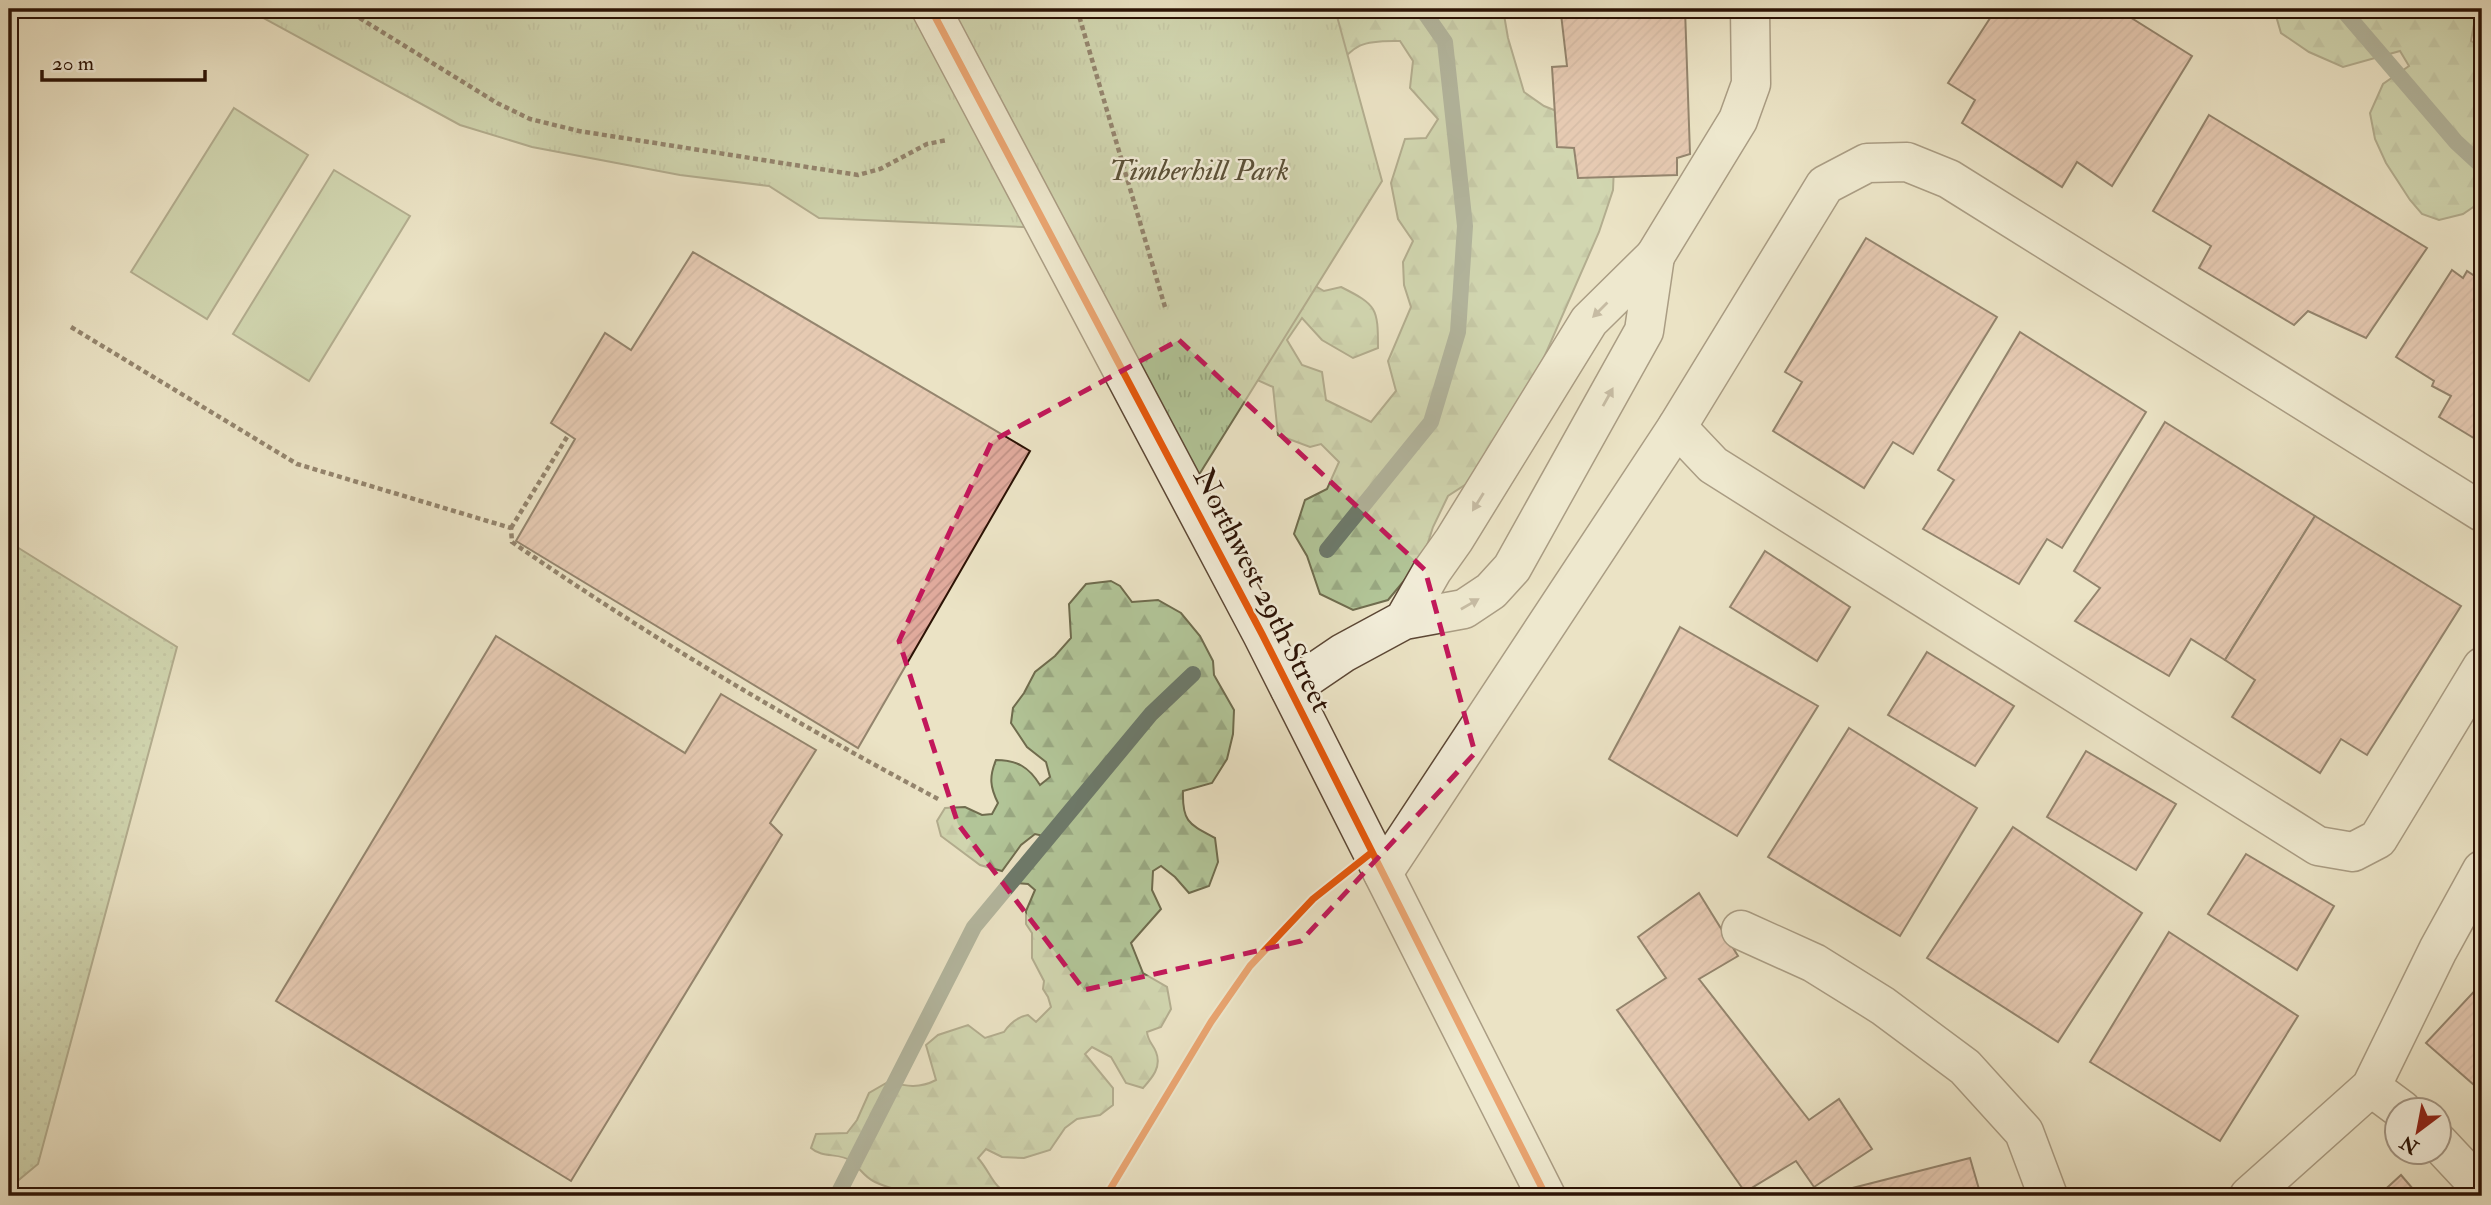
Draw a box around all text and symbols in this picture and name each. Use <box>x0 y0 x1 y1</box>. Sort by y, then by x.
scale bar <box>42 38 205 82</box>
text: 20 m <box>52 50 94 77</box>
park label: Timberhill Park <box>1109 152 1289 189</box>
one-way arrow <box>1592 302 1609 318</box>
one-way arrow <box>1602 387 1614 407</box>
street label: Northwest 29th Street <box>1185 462 1340 719</box>
one-way arrow <box>1472 492 1484 511</box>
one-way arrow <box>1460 598 1479 610</box>
north arrow <box>2382 1096 2452 1166</box>
text: N <box>2395 1129 2424 1160</box>

